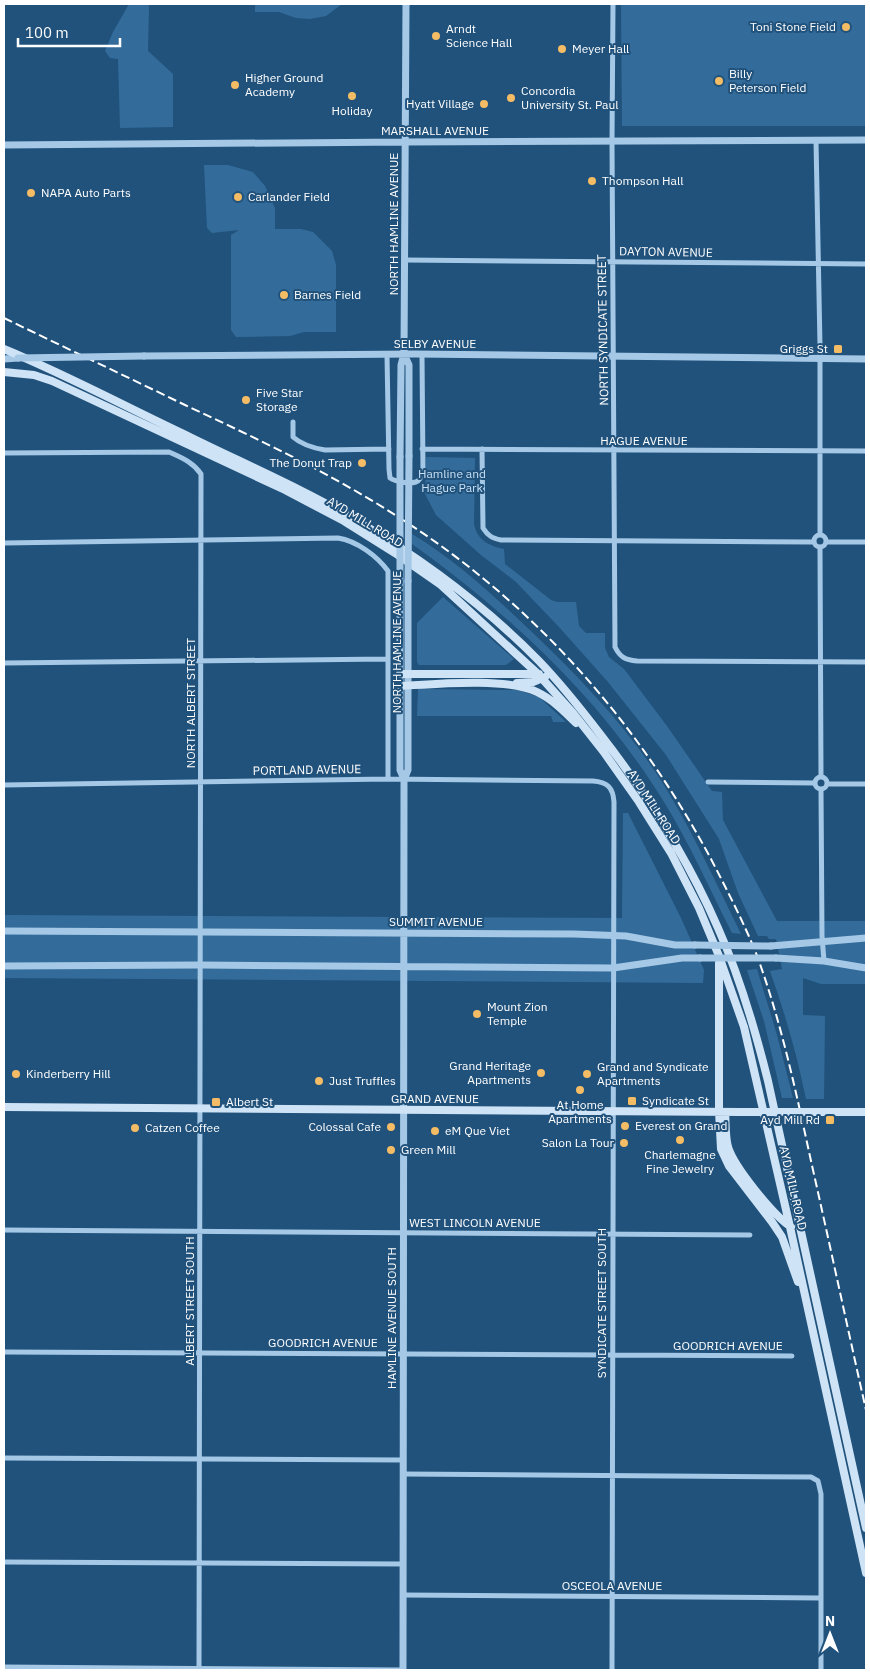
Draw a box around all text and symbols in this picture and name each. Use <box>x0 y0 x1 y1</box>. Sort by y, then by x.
scale bar <box>18 15 120 47</box>
place label: Toni Stone Field <box>750 19 836 34</box>
place label: Arndt Science Hall <box>446 21 512 50</box>
marker: Toni Stone Field <box>840 21 852 33</box>
text: 100 m <box>25 23 69 42</box>
marker: Arndt Science Hall <box>430 30 442 42</box>
place label: Meyer Hall <box>572 41 629 56</box>
marker: Meyer Hall <box>556 43 568 55</box>
place label: Billy Peterson Field <box>729 66 807 95</box>
place label: Higher Ground Academy <box>245 70 323 99</box>
marker: Billy Peterson Field <box>713 75 725 87</box>
marker: Higher Ground Academy <box>229 79 241 91</box>
place label: Concordia University St. Paul <box>521 83 619 112</box>
marker: Holiday <box>346 90 358 102</box>
marker: Concordia University St. Paul <box>505 92 517 104</box>
place label: Hyatt Village <box>406 96 474 111</box>
marker: Hyatt Village <box>478 98 490 110</box>
place label: Holiday <box>332 103 372 118</box>
street label: MARSHALL AVENUE <box>381 123 489 138</box>
street label: NORTH HAMLINE AVENUE <box>386 153 401 295</box>
place label: Thompson Hall <box>602 173 683 188</box>
marker: Thompson Hall <box>586 175 598 187</box>
place label: NAPA Auto Parts <box>41 185 131 200</box>
marker: NAPA Auto Parts <box>25 187 37 199</box>
place label: Carlander Field <box>248 189 330 204</box>
marker: Carlander Field <box>232 191 244 203</box>
street label: DAYTON AVENUE <box>619 243 713 260</box>
street label: NORTH SYNDICATE STREET <box>594 254 611 406</box>
place label: Barnes Field <box>294 287 361 302</box>
marker: Barnes Field <box>278 289 290 301</box>
street label: SELBY AVENUE <box>394 336 476 351</box>
place label: Griggs St <box>780 341 828 356</box>
marker: Griggs St <box>832 343 844 355</box>
place label: Five Star Storage <box>256 385 304 414</box>
marker: Five Star Storage <box>240 394 252 406</box>
street label: HAGUE AVENUE <box>600 433 688 448</box>
place label: The Donut Trap <box>269 455 352 470</box>
marker: The Donut Trap <box>356 457 368 469</box>
park label: Hamline and Hague Park <box>418 466 486 495</box>
street label: AYD MILL ROAD <box>325 493 406 550</box>
street label: NORTH HAMLINE AVENUE <box>389 571 404 713</box>
street label: NORTH ALBERT STREET <box>183 638 198 768</box>
street label: PORTLAND AVENUE <box>253 761 361 778</box>
street label: AYD MILL ROAD <box>625 767 684 847</box>
street label: SUMMIT AVENUE <box>389 914 483 929</box>
place label: Mount Zion Temple <box>487 999 548 1028</box>
marker: Mount Zion Temple <box>471 1008 483 1020</box>
place label: Grand Heritage Apartments <box>449 1058 531 1087</box>
place label: Grand and Syndicate Apartments <box>597 1059 709 1088</box>
place label: Kinderberry Hill <box>26 1066 111 1081</box>
marker: Grand Heritage Apartments <box>535 1067 547 1079</box>
marker: Kinderberry Hill <box>10 1068 22 1080</box>
marker: Grand and Syndicate Apartments <box>581 1068 593 1080</box>
place label: Just Truffles <box>329 1073 396 1088</box>
marker: Just Truffles <box>313 1075 325 1087</box>
marker: At Home Apartments <box>574 1084 586 1096</box>
street label: GRAND AVENUE <box>391 1091 479 1106</box>
place label: Syndicate St <box>642 1093 709 1108</box>
place label: Albert St <box>226 1094 273 1109</box>
marker: Syndicate St <box>626 1095 638 1107</box>
marker: Albert St <box>210 1096 222 1108</box>
place label: At Home Apartments <box>548 1097 612 1126</box>
place label: Ayd Mill Rd <box>760 1112 820 1127</box>
marker: Ayd Mill Rd <box>824 1114 836 1126</box>
place label: Everest on Grand <box>635 1118 727 1133</box>
place label: Colossal Cafe <box>308 1119 381 1134</box>
place label: Catzen Coffee <box>145 1120 220 1135</box>
marker: Everest on Grand <box>619 1120 631 1132</box>
marker: Colossal Cafe <box>385 1121 397 1133</box>
marker: Catzen Coffee <box>129 1122 141 1134</box>
place label: eM Que Viet <box>445 1123 510 1138</box>
marker: eM Que Viet <box>429 1125 441 1137</box>
marker: Charlemagne Fine Jewelry <box>674 1134 686 1146</box>
place label: Salon La Tour <box>542 1135 615 1150</box>
marker: Salon La Tour <box>618 1137 630 1149</box>
place label: Green Mill <box>401 1142 456 1157</box>
marker: Green Mill <box>385 1144 397 1156</box>
street label: AYD MILL ROAD <box>776 1144 810 1232</box>
place label: Charlemagne Fine Jewelry <box>644 1147 716 1176</box>
street label: WEST LINCOLN AVENUE <box>409 1215 541 1230</box>
street label: SYNDICATE STREET SOUTH <box>594 1228 609 1378</box>
street label: ALBERT STREET SOUTH <box>182 1236 197 1366</box>
street label: HAMLINE AVENUE SOUTH <box>384 1247 399 1389</box>
street label: GOODRICH AVENUE <box>268 1335 378 1350</box>
street label: GOODRICH AVENUE <box>673 1338 783 1353</box>
street label: OSCEOLA AVENUE <box>562 1578 662 1593</box>
north arrow <box>805 1609 855 1659</box>
text: N <box>825 1612 835 1630</box>

